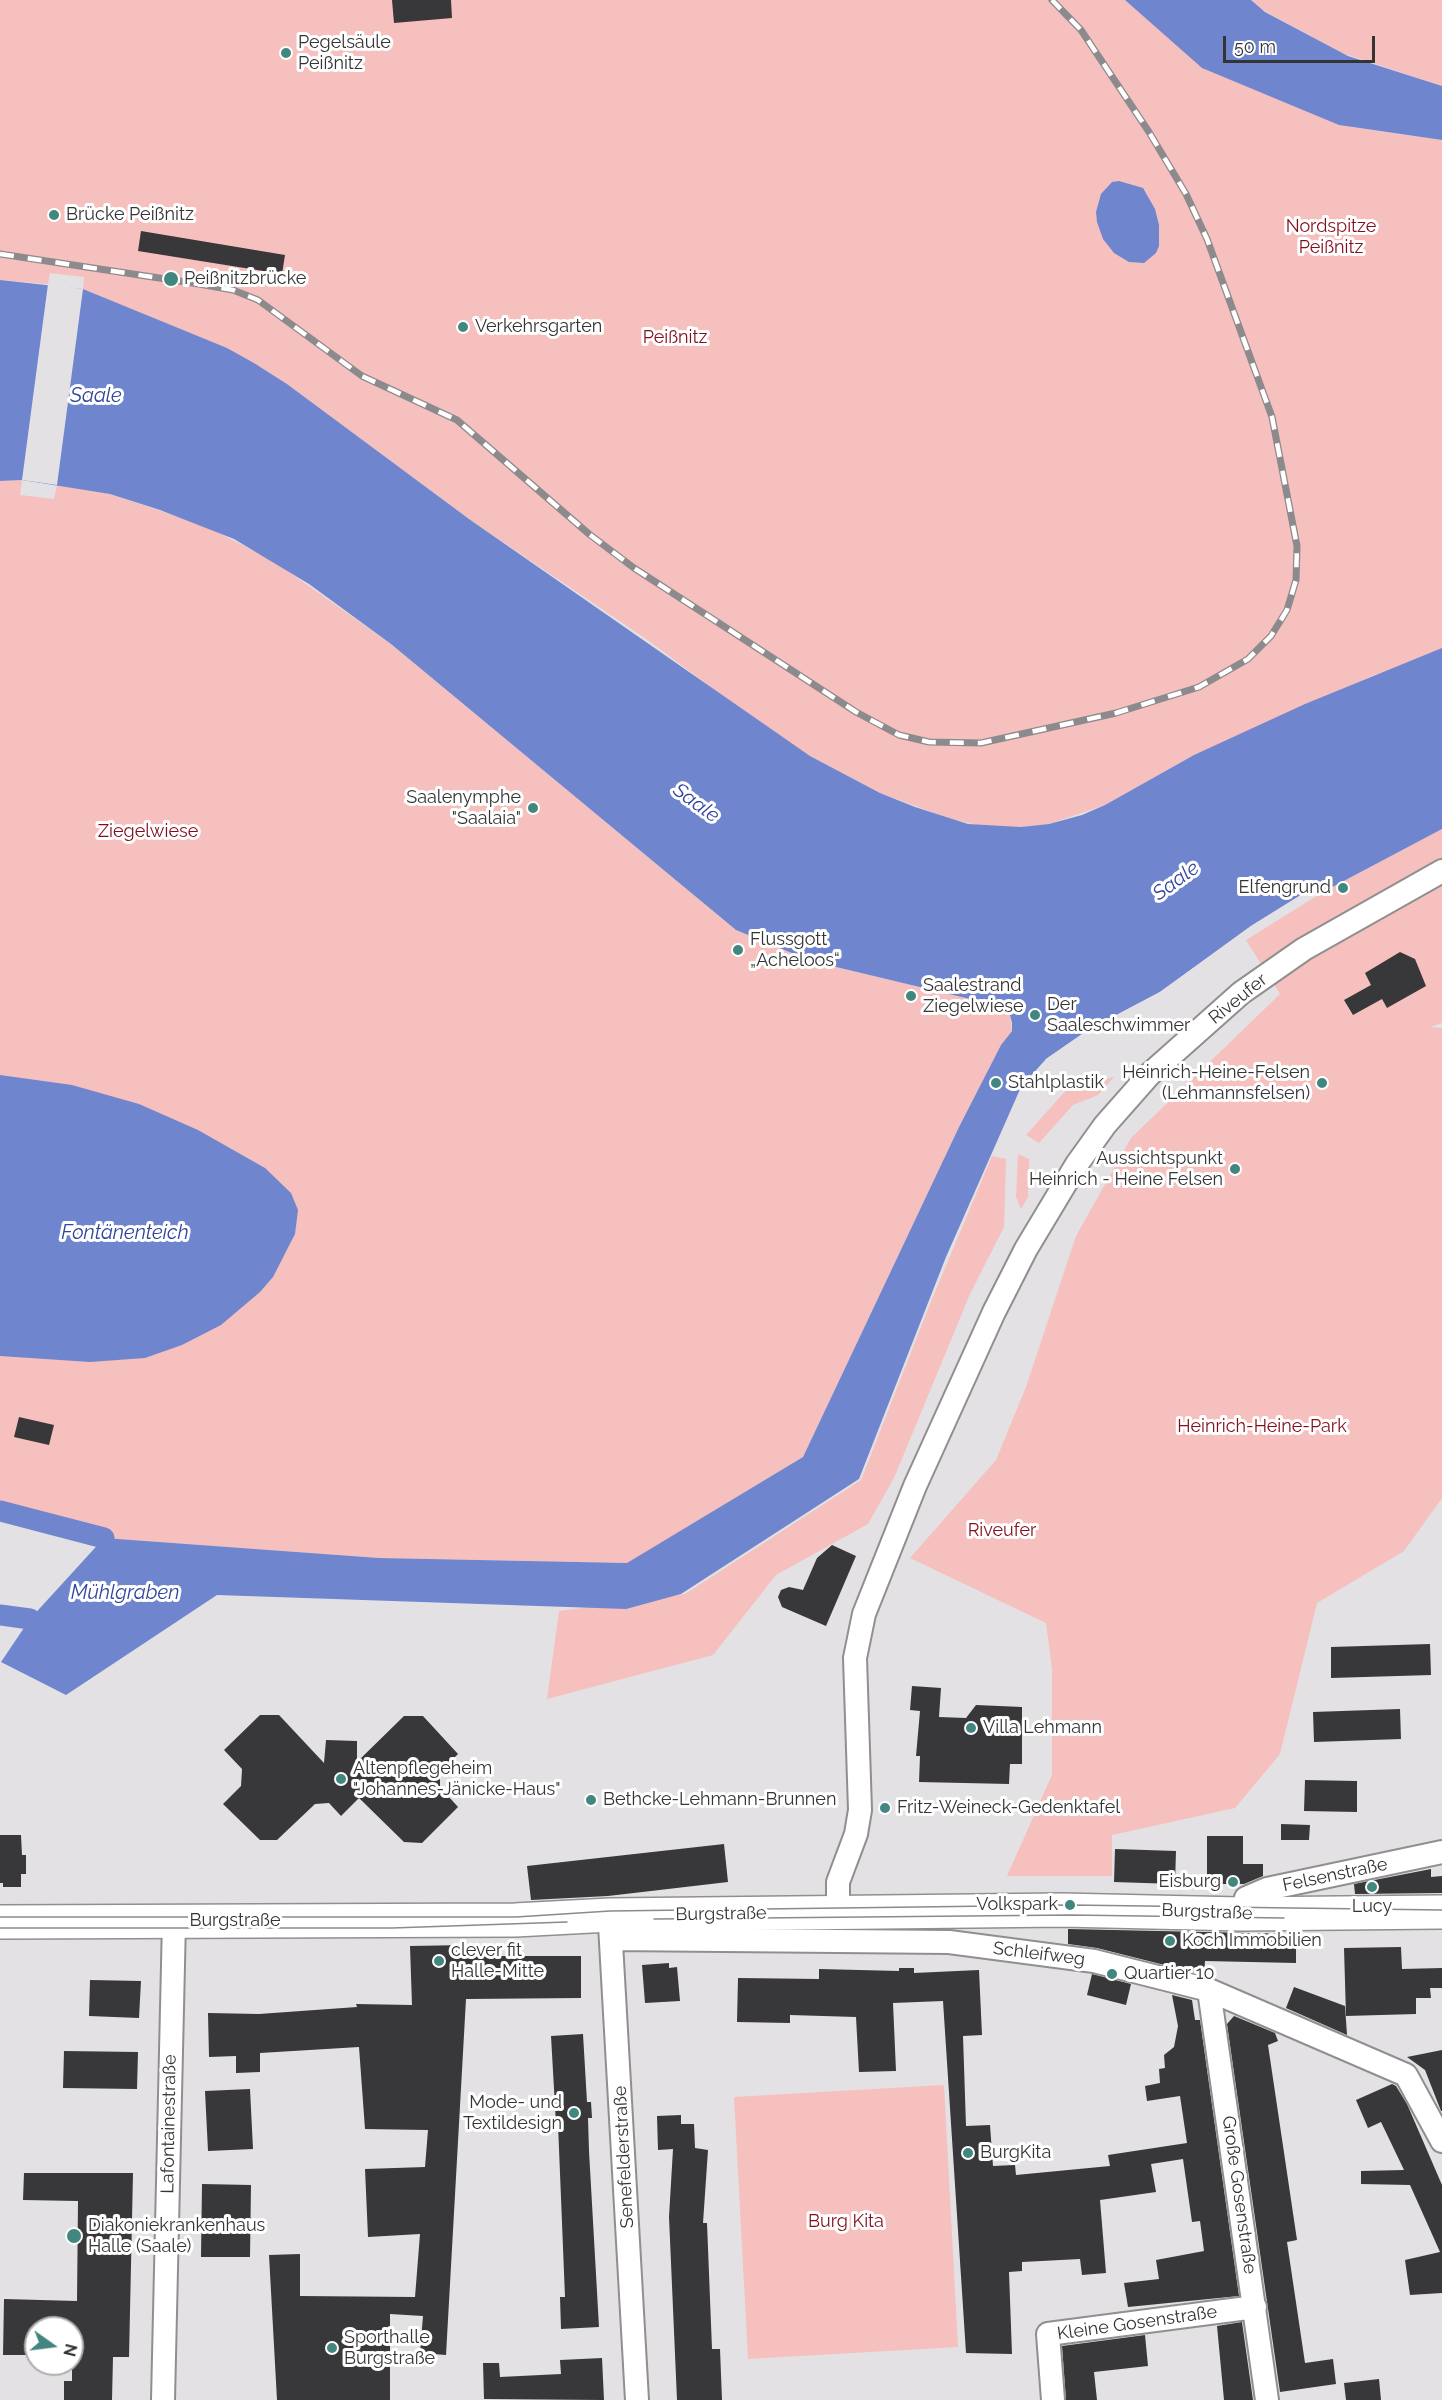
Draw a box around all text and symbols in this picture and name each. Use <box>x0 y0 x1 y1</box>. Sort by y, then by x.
scale bar <box>1226 24 1378 62</box>
place label: Pegelsäule Peißnitz <box>298 32 391 74</box>
text: 50 m <box>1234 36 1276 57</box>
marker: Pegelsäule Peißnitz <box>279 46 293 60</box>
place label: Brücke Peißnitz <box>66 204 194 226</box>
marker: Brücke Peißnitz <box>47 208 61 222</box>
park label: Nordspitze Peißnitz <box>1286 216 1376 258</box>
place label: Peißnitzbrücke <box>184 268 306 290</box>
marker: Peißnitzbrücke <box>162 270 180 288</box>
place label: Verkehrsgarten <box>475 316 602 338</box>
marker: Verkehrsgarten <box>456 320 470 334</box>
park label: Peißnitz <box>643 327 707 349</box>
water label: Saale <box>70 384 122 408</box>
water label: Saale <box>668 778 724 828</box>
place label: Saalenymphe "Saalaia" <box>406 787 521 830</box>
marker: Saalenymphe "Saalaia" <box>526 801 540 815</box>
park label: Ziegelwiese <box>98 821 198 843</box>
water label: Saale <box>1148 856 1204 906</box>
place label: Elfengrund <box>1239 877 1331 899</box>
marker: Elfengrund <box>1336 881 1350 895</box>
place label: Flussgott „Acheloos“ <box>750 929 840 972</box>
marker: Flussgott „Acheloos“ <box>731 943 745 957</box>
street label: Riveufer <box>1205 969 1271 1029</box>
place label: Saalestrand Ziegelwiese <box>923 975 1023 1018</box>
marker: Saalestrand Ziegelwiese <box>904 989 918 1003</box>
place label: Der Saaleschwimmer <box>1047 994 1190 1036</box>
marker: Der Saaleschwimmer <box>1028 1008 1042 1022</box>
place label: Heinrich-Heine-Felsen (Lehmannsfelsen) <box>1122 1062 1310 1104</box>
place label: Stahlplastik <box>1008 1072 1104 1094</box>
marker: Stahlplastik <box>989 1076 1003 1090</box>
marker: Heinrich-Heine-Felsen (Lehmannsfelsen) <box>1315 1076 1329 1090</box>
place label: Aussichtspunkt Heinrich - Heine Felsen <box>1029 1148 1223 1190</box>
marker: Aussichtspunkt Heinrich - Heine Felsen <box>1228 1162 1242 1176</box>
water label: Fontänenteich <box>61 1221 189 1245</box>
park label: Heinrich-Heine-Park <box>1177 1416 1347 1438</box>
park label: Riveufer <box>968 1520 1036 1542</box>
water label: Mühlgraben <box>71 1581 179 1605</box>
place label: Villa Lehmann <box>983 1717 1102 1739</box>
marker: Villa Lehmann <box>964 1721 978 1735</box>
place label: Altenpflegeheim "Johannes-Jänicke-Haus" <box>353 1758 560 1800</box>
marker: Altenpflegeheim "Johannes-Jänicke-Haus" <box>334 1772 348 1786</box>
place label: Bethcke-Lehmann-Brunnen <box>603 1789 836 1811</box>
marker: Bethcke-Lehmann-Brunnen <box>584 1793 598 1807</box>
place label: Fritz-Weineck-Gedenktafel <box>897 1797 1120 1819</box>
marker: Fritz-Weineck-Gedenktafel <box>878 1801 892 1815</box>
street label: Felsenstraße <box>1281 1853 1389 1897</box>
place label: Eisburg <box>1158 1871 1221 1893</box>
marker: Eisburg <box>1226 1875 1240 1889</box>
marker: Lucy <box>1365 1880 1379 1894</box>
place label: Volkspark <box>976 1894 1058 1916</box>
place label: Lucy <box>1352 1896 1392 1918</box>
marker: Volkspark <box>1063 1898 1077 1912</box>
street label: Burgstraße <box>1161 1900 1253 1924</box>
street label: Burgstraße <box>675 1902 767 1926</box>
street label: Burgstraße <box>189 1910 281 1932</box>
place label: Koch Immobilien <box>1182 1930 1322 1952</box>
marker: Koch Immobilien <box>1163 1934 1177 1948</box>
street label: Schleifweg <box>992 1938 1086 1970</box>
place label: clever fit Halle-Mitte <box>451 1940 544 1982</box>
marker: clever fit Halle-Mitte <box>432 1954 446 1968</box>
place label: Quartier 10 <box>1124 1963 1214 1985</box>
marker: Quartier 10 <box>1105 1967 1119 1981</box>
street label: Lafontainestraße <box>157 2054 181 2194</box>
street label: Senefelderstraße <box>609 2085 639 2229</box>
place label: Mode- und Textildesign <box>463 2092 562 2134</box>
marker: Mode- und Textildesign <box>567 2106 581 2120</box>
street label: Große Gosenstraße <box>1217 2115 1261 2275</box>
place label: BurgKita <box>980 2142 1051 2164</box>
marker: BurgKita <box>961 2146 975 2160</box>
park label: Burg Kita <box>808 2211 884 2233</box>
place label: Diakoniekrankenhaus Halle (Saale) <box>88 2215 265 2258</box>
marker: Diakoniekrankenhaus Halle (Saale) <box>65 2227 83 2245</box>
street label: Kleine Gosenstraße <box>1056 2301 1218 2345</box>
north arrow <box>24 2316 84 2376</box>
place label: Sporthalle Burgstraße <box>344 2327 435 2370</box>
marker: Sporthalle Burgstraße <box>325 2341 339 2355</box>
text: N <box>59 2342 81 2358</box>

